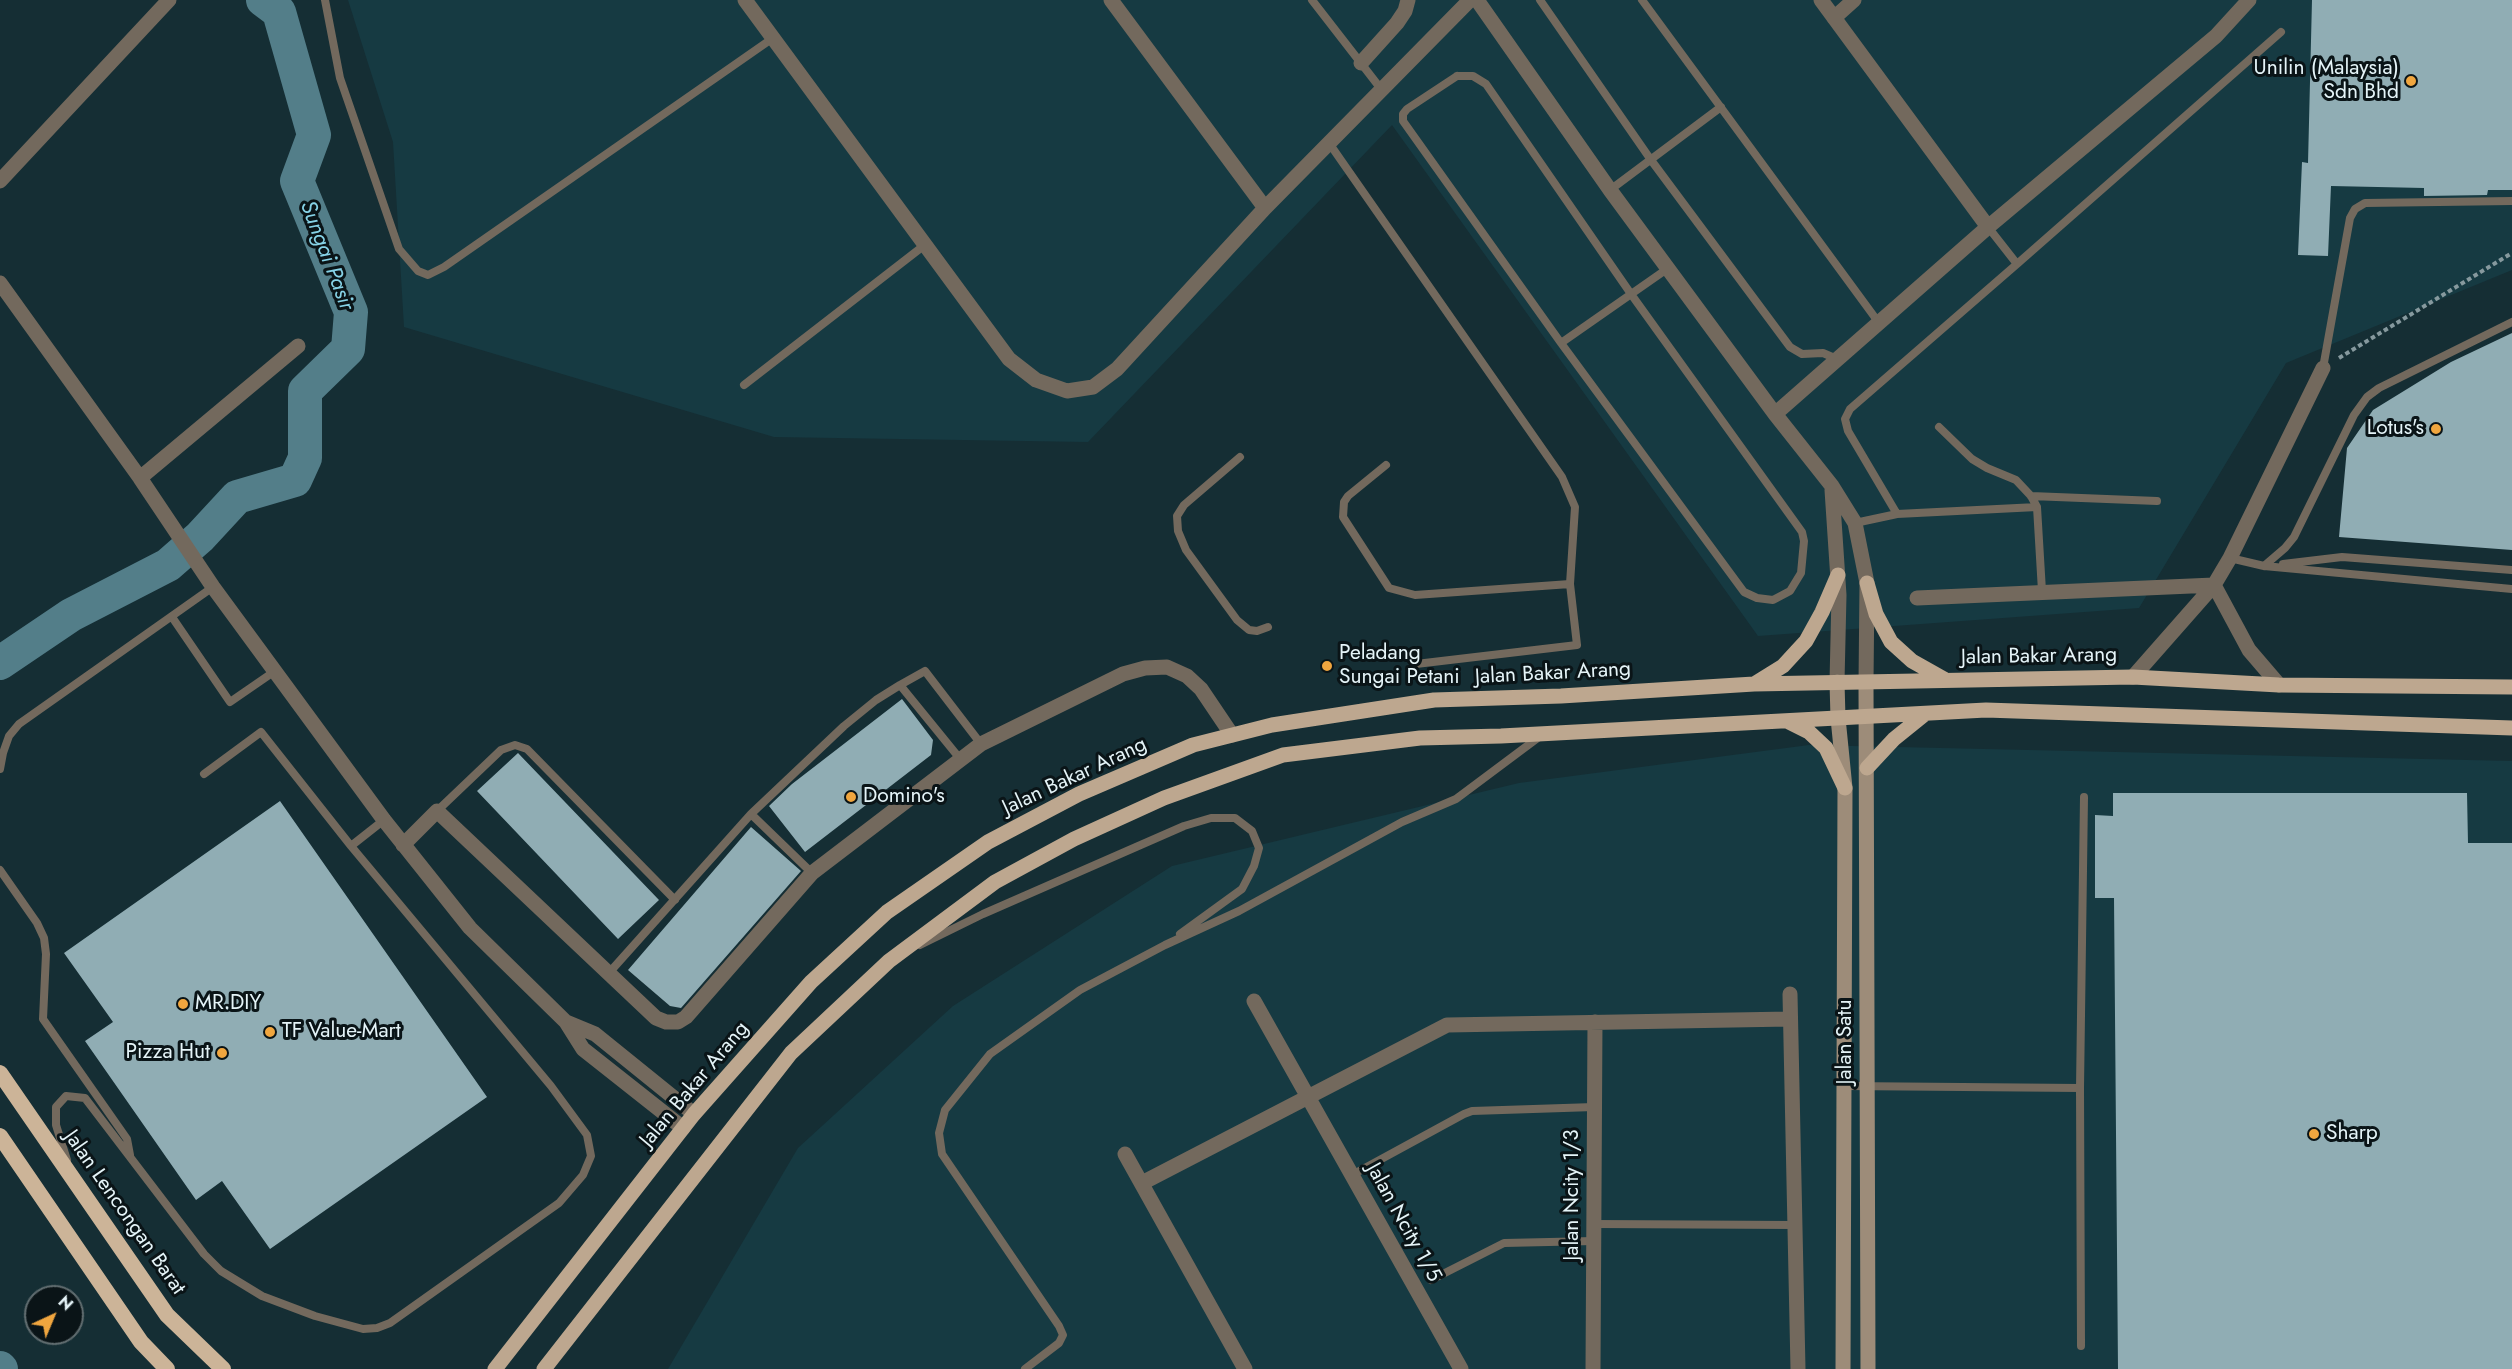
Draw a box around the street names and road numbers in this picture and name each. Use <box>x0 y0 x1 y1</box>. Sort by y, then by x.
street label: Jalan Bakar Arang <box>1961 643 2117 671</box>
street label: Jalan Bakar Arang <box>1474 657 1632 691</box>
street label: Jalan Bakar Arang <box>999 733 1151 821</box>
street label: Jalan Satu <box>1833 999 1859 1085</box>
street label: Jalan Bakar Arang <box>635 1017 755 1153</box>
street label: Jalan Lencongan Barat <box>58 1126 190 1300</box>
street label: Jalan Ncity 1/3 <box>1560 1129 1586 1261</box>
street label: Jalan Ncity 1/5 <box>1360 1159 1446 1287</box>

